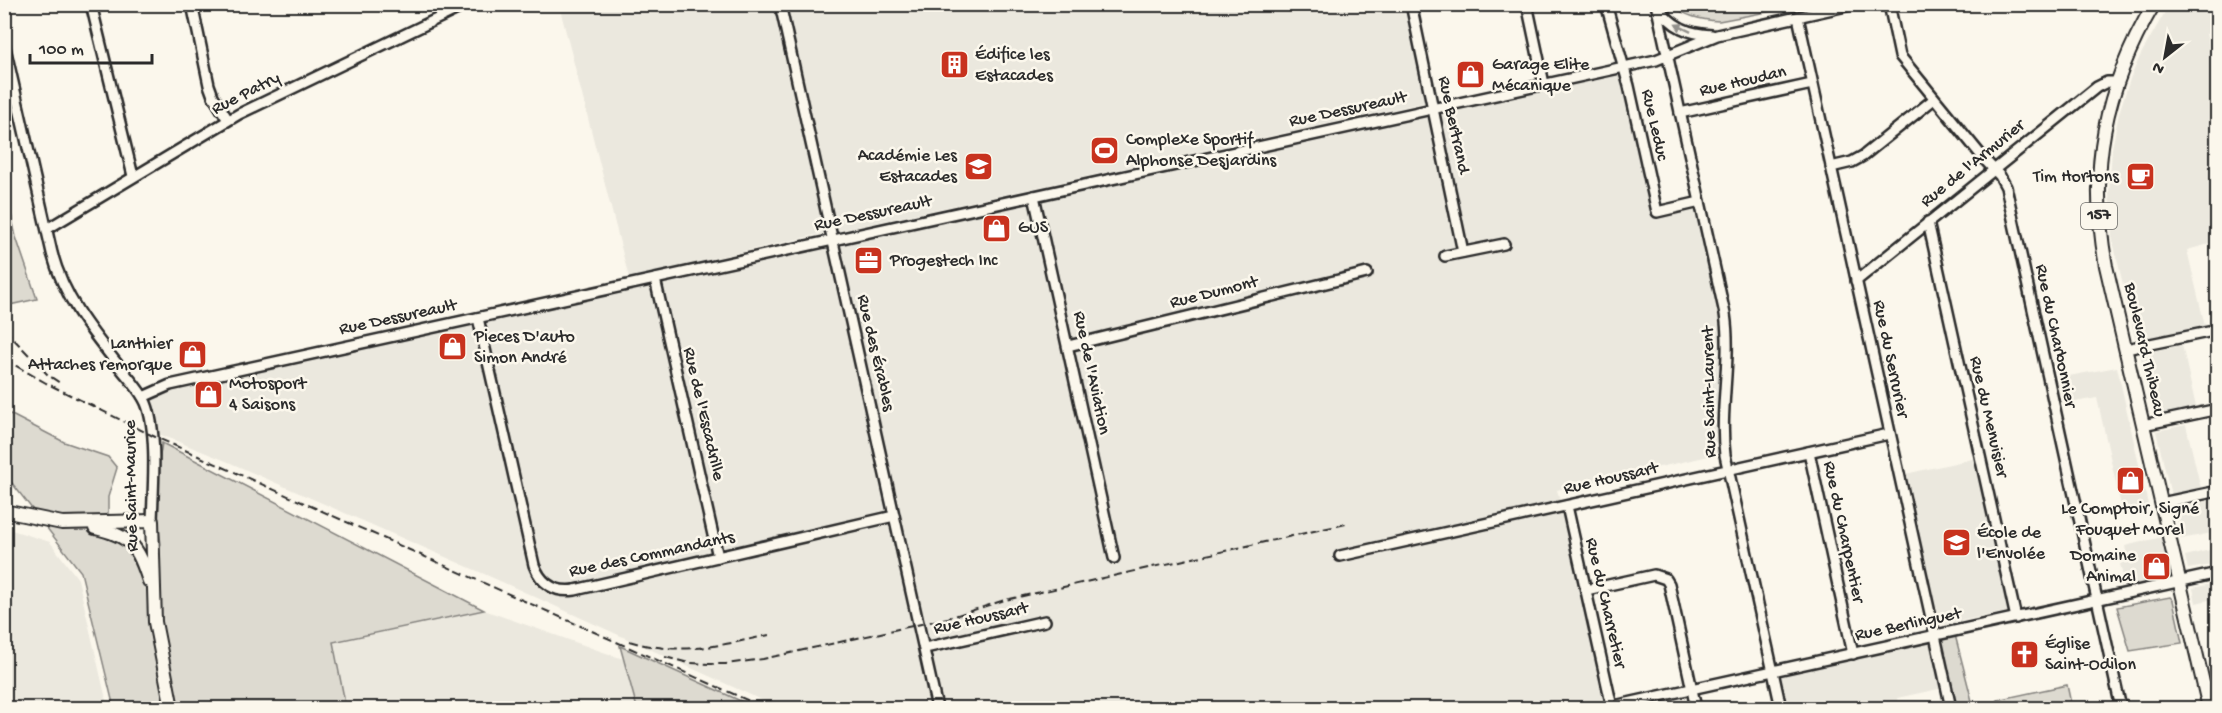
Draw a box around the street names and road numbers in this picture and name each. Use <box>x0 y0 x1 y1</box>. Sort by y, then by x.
street label: Rue Houdan <box>1697 62 1789 102</box>
street label: Rue Patry <box>208 68 284 120</box>
street label: Rue Bertrand <box>1432 74 1474 177</box>
street label: Rue Dessureault <box>1287 87 1410 133</box>
street label: Rue Leduc <box>1636 87 1673 164</box>
street label: Rue de l'Armurier <box>1917 114 2031 213</box>
street label: Rue Dessureault <box>812 191 935 237</box>
road number: 157 <box>2081 203 2117 229</box>
street label: Rue du Charbonnier <box>2030 262 2081 411</box>
street label: Rue Dumont <box>1168 272 1262 314</box>
street label: Boulevard Thibeau <box>2118 280 2170 420</box>
street label: Rue des Érables <box>851 293 899 415</box>
street label: Rue Dessureault <box>337 295 460 341</box>
street label: Rue du Serrurier <box>1867 298 1913 421</box>
street label: Rue de l'Aviation <box>1068 309 1114 437</box>
street label: Rue Saint-Laurent <box>1698 324 1722 458</box>
street label: Rue de l'Escadrille <box>677 345 729 483</box>
street label: Rue du Menuisier <box>1964 354 2012 481</box>
street label: Rue Saint-Maurice <box>120 419 144 552</box>
street label: Rue Houssart <box>1562 458 1662 500</box>
street label: Rue du Charpentier <box>1818 459 1869 606</box>
street label: Rue des Commandants <box>567 527 738 583</box>
street label: Rue du Charretier <box>1580 536 1631 672</box>
street label: Rue Houssart <box>932 598 1032 640</box>
street label: Rue Berlinguet <box>1853 603 1965 647</box>

